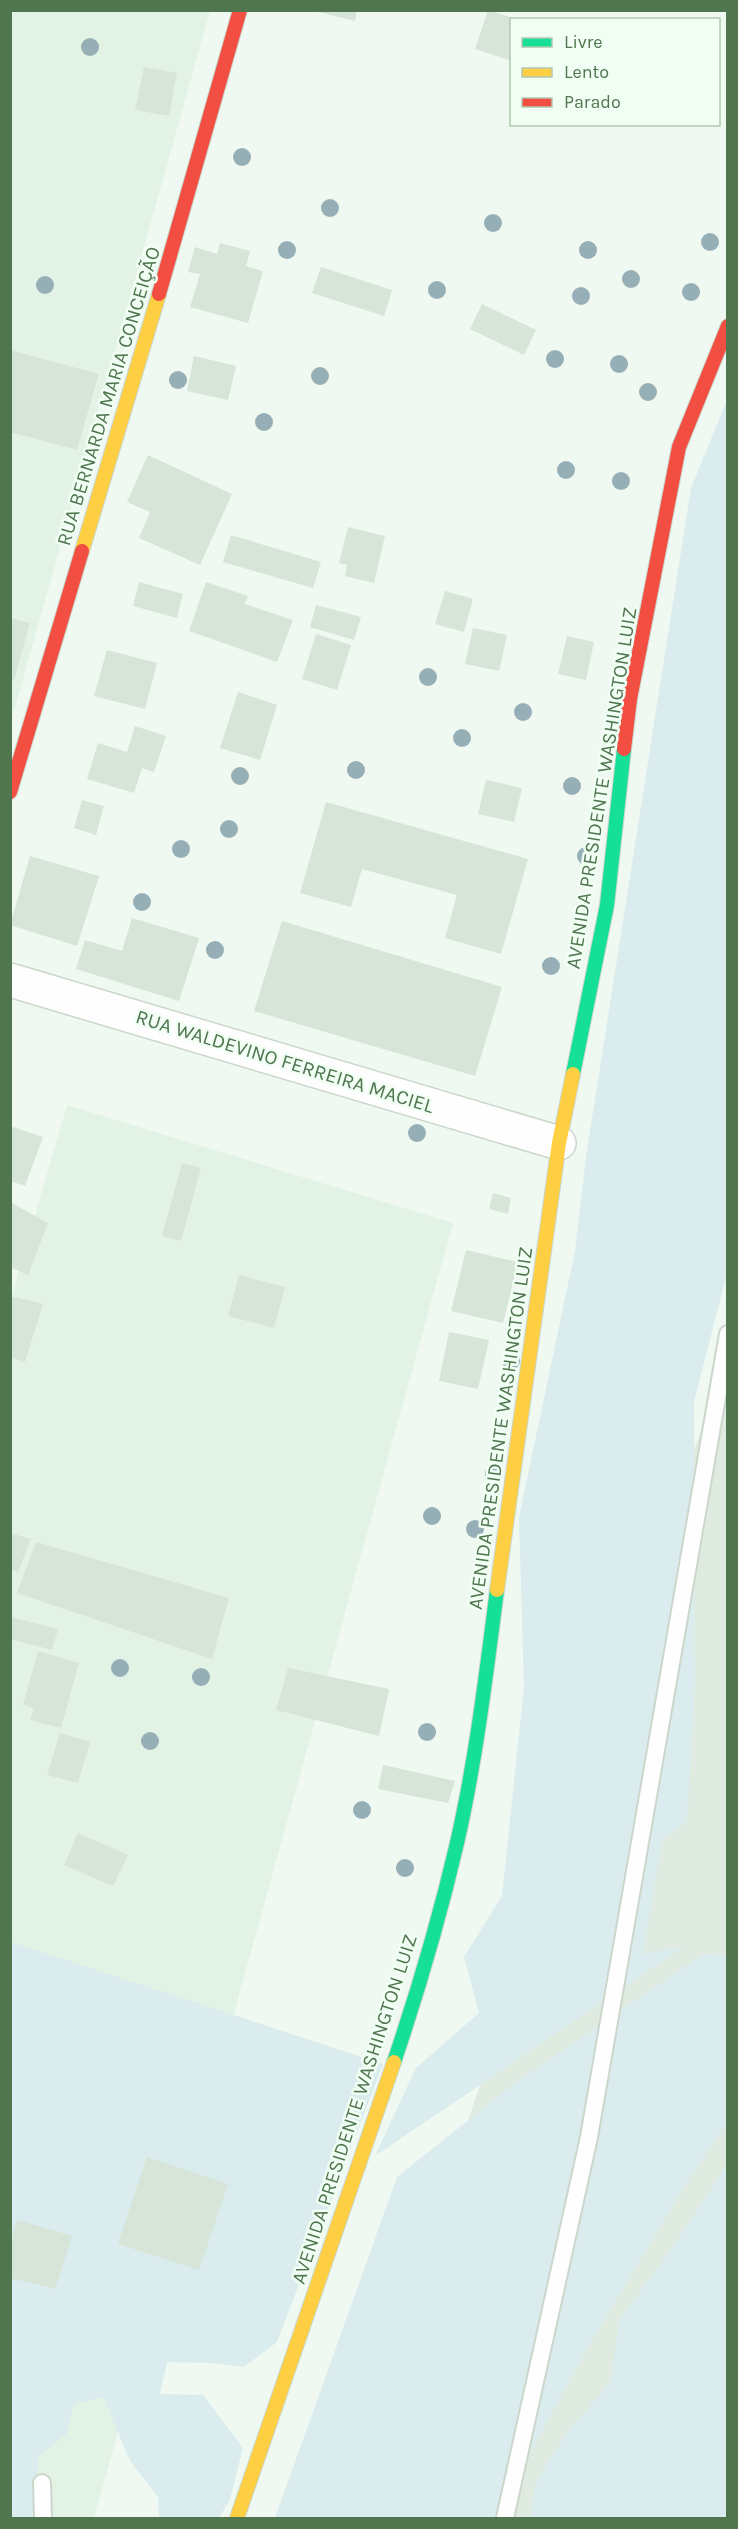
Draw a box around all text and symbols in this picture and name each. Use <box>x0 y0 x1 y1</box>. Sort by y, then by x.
legend <box>510 18 720 126</box>
text: Livre <box>564 31 603 53</box>
text: Lento <box>564 61 609 83</box>
text: Parado <box>564 91 621 113</box>
street label: RUA BERNARDA MARIA CONCEIÇÃO <box>52 244 165 548</box>
street label: AVENIDA PRESIDENTE WASHINGTON LUIZ <box>562 606 641 971</box>
street label: RUA WALDEVINO FERREIRA MACIEL <box>133 1005 437 1118</box>
street label: AVENIDA PRESIDENTE WASHINGTON LUIZ <box>464 1245 537 1611</box>
street label: AVENIDA PRESIDENTE WASHINGTON LUIZ <box>287 1932 422 2287</box>

